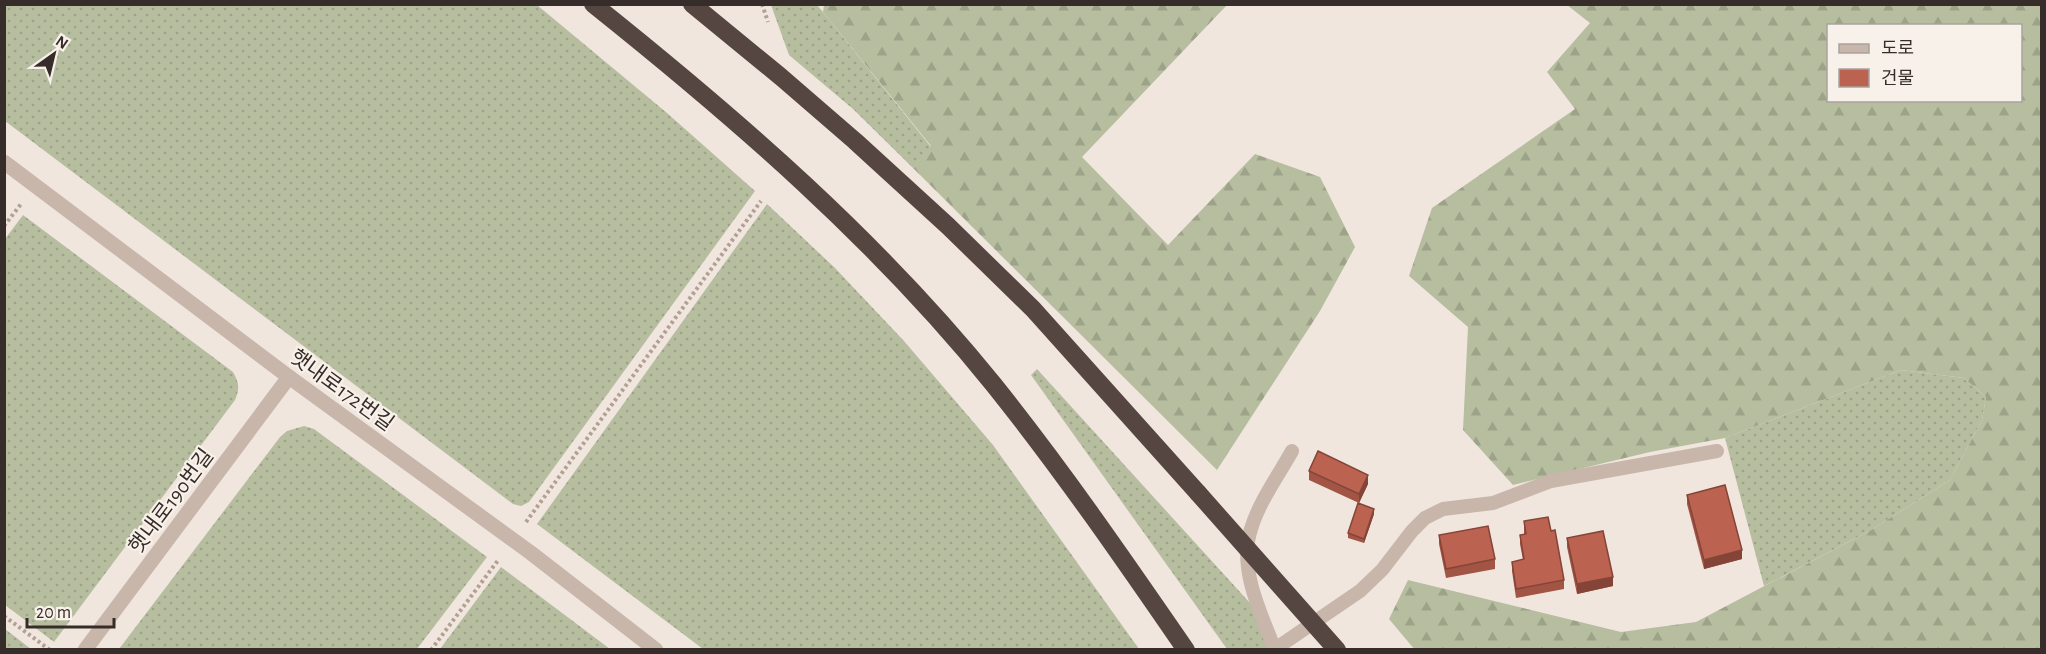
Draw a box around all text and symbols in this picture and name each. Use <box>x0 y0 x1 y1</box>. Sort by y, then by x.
north arrow <box>24 24 84 84</box>
legend <box>1827 24 2022 102</box>
text: N <box>53 33 71 52</box>
text: 도로 <box>1881 40 1914 58</box>
text: 건물 <box>1881 69 1914 88</box>
street label: 햇내로172번길 <box>286 345 398 435</box>
street label: 햇내로190번길 <box>125 445 217 557</box>
scale bar <box>27 591 114 629</box>
text: 20 m <box>36 604 71 622</box>

